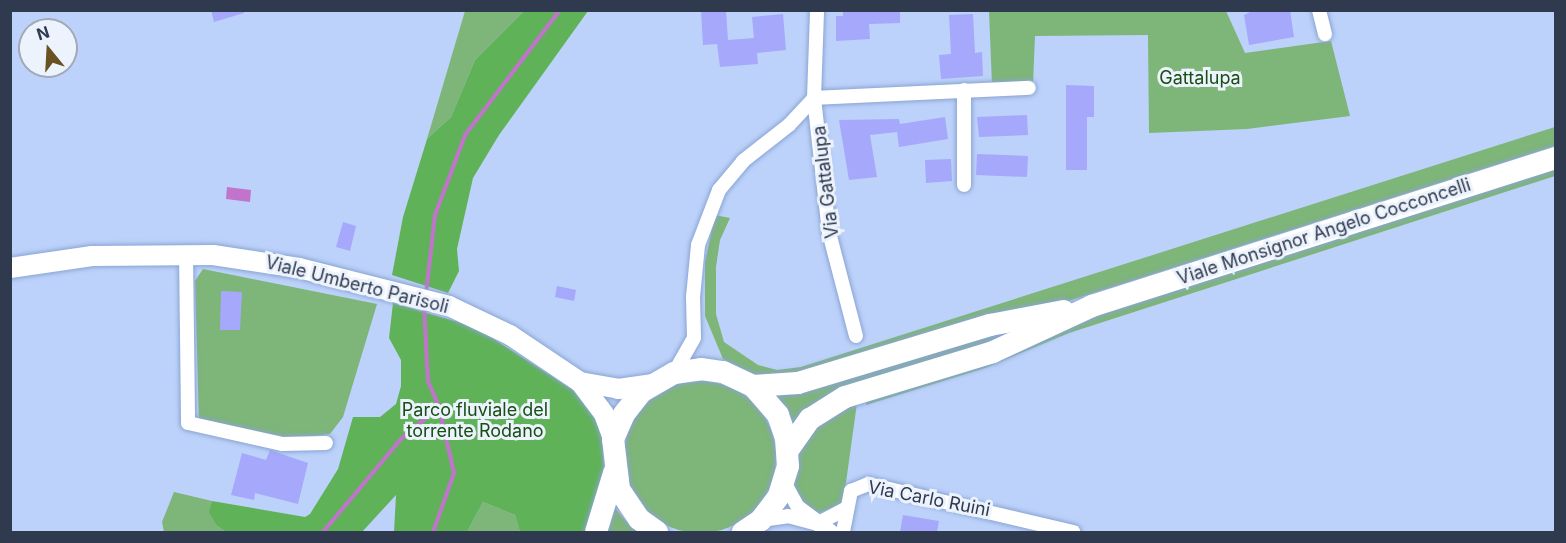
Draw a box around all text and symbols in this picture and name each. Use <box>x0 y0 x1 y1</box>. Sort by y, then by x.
north arrow <box>18 18 78 78</box>
text: N <box>34 21 52 44</box>
park label: Gattalupa <box>1159 67 1241 89</box>
street label: Via Gattalupa <box>808 124 844 240</box>
street label: Viale Monsignor Angelo Cocconcelli <box>1175 174 1473 290</box>
street label: Viale Umberto Parisoli <box>263 252 451 318</box>
park label: Parco fluviale del torrente Rodano <box>402 400 548 442</box>
street label: Via Carlo Ruini <box>866 477 992 521</box>

